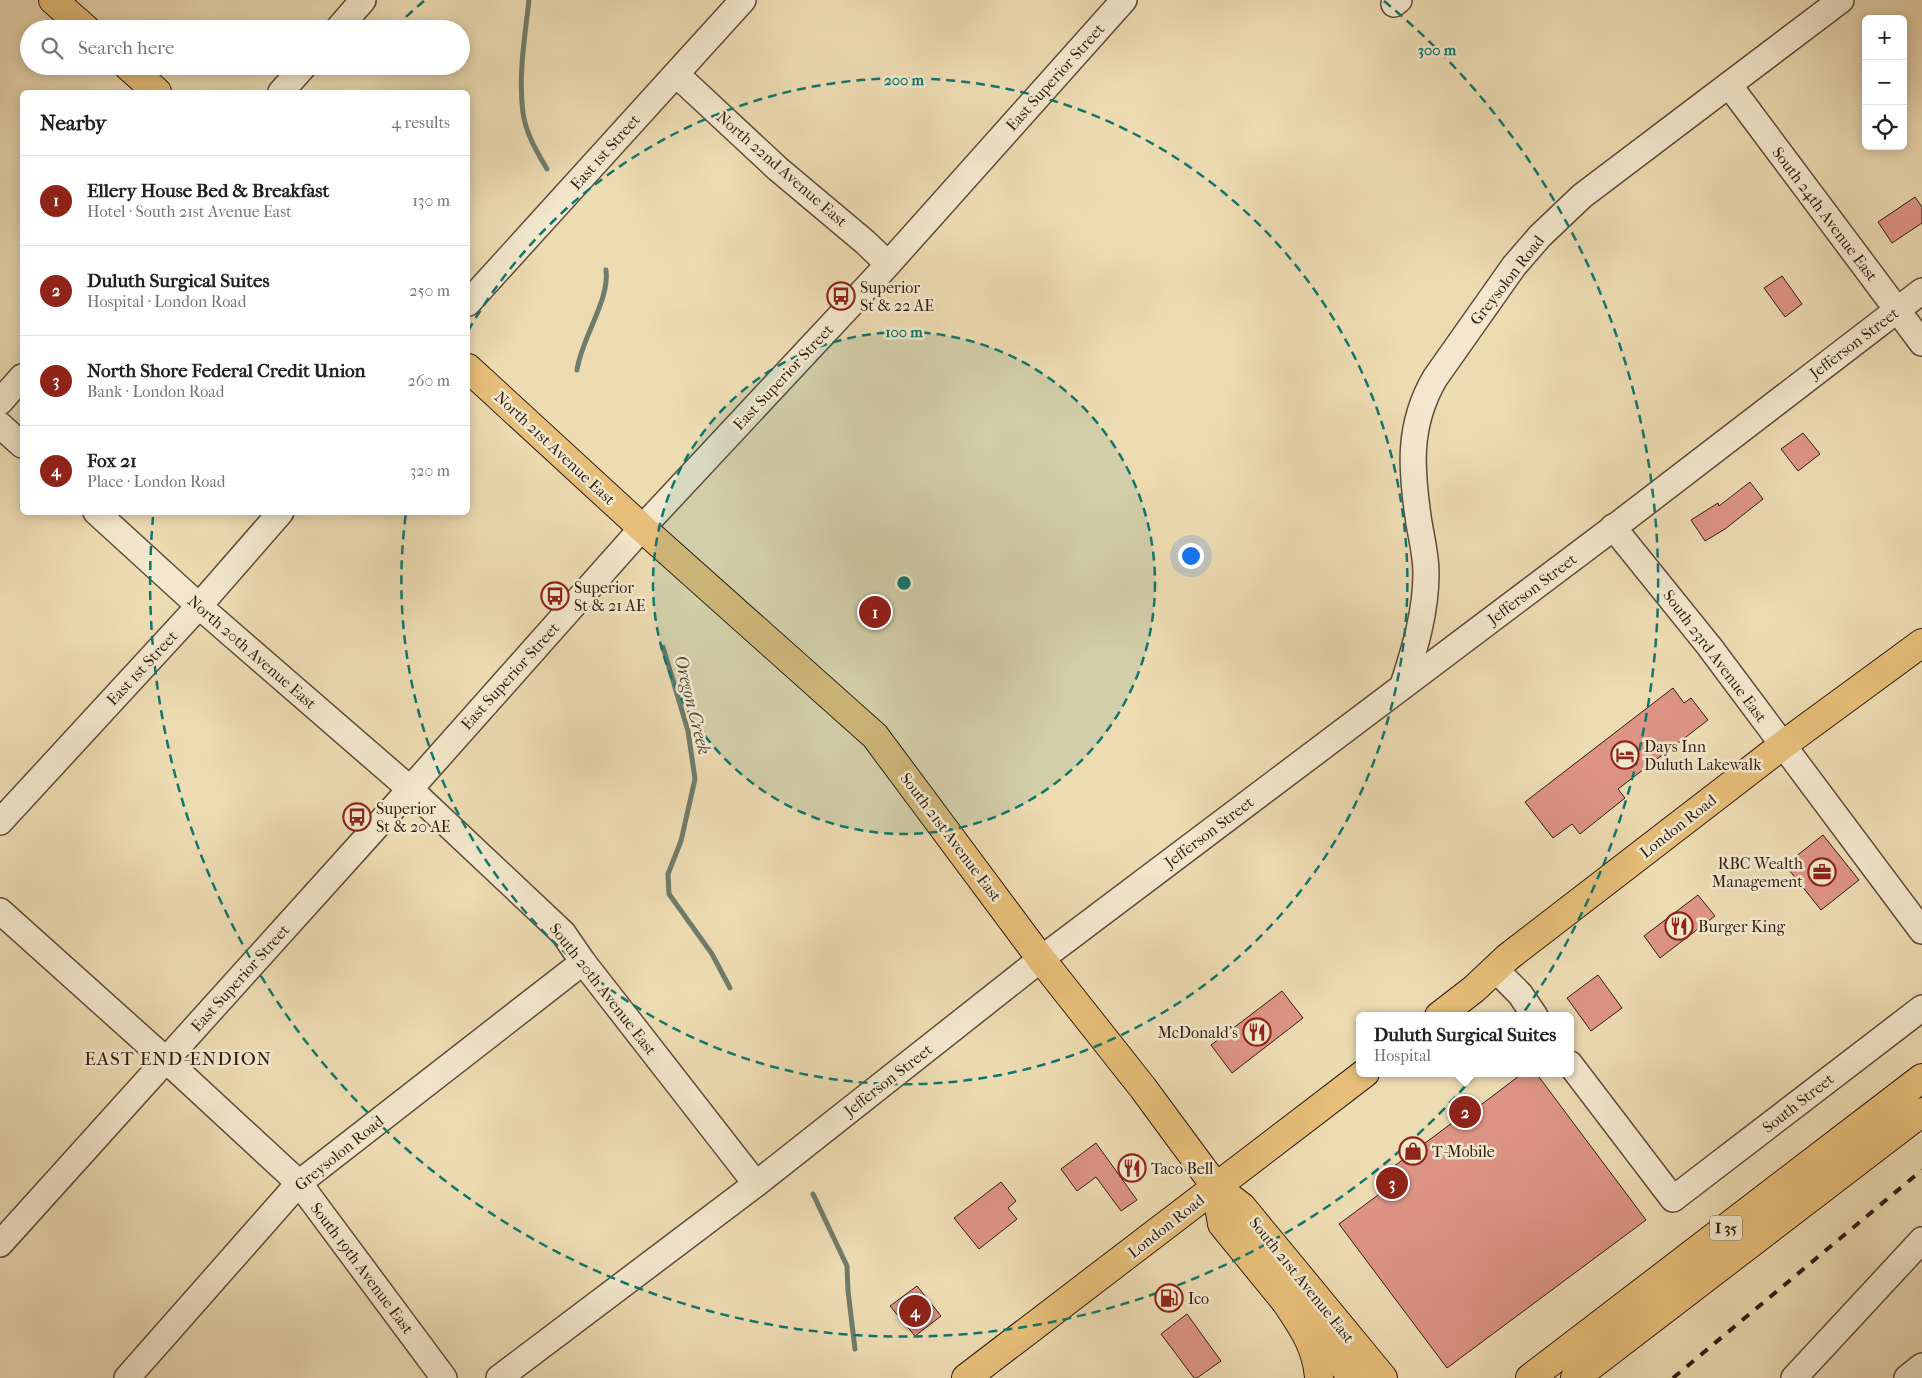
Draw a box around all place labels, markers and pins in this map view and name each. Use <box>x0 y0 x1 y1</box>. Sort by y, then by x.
place label: Superior St & 22 AE <box>860 278 934 315</box>
bus stop icon: Superior St & 22 AE <box>826 281 856 311</box>
centre of rings <box>895 574 913 592</box>
place label: Superior St & 21 AE <box>574 578 646 615</box>
bus stop icon: Superior St & 21 AE <box>540 581 570 611</box>
pin: 1 <box>859 593 891 631</box>
place label: Days Inn Duluth Lakewalk <box>1644 737 1762 774</box>
hotel icon: Days Inn Duluth Lakewalk <box>1610 740 1640 770</box>
place label: Superior St & 20 AE <box>376 799 451 836</box>
bus stop icon: Superior St & 20 AE <box>342 802 372 832</box>
place label: RBC Wealth Management <box>1712 854 1803 891</box>
office icon: RBC Wealth Management <box>1807 857 1837 887</box>
restaurant icon: Burger King <box>1664 911 1694 941</box>
place label: Burger King <box>1698 917 1786 936</box>
restaurant icon: McDonald's <box>1242 1017 1272 1047</box>
place label: McDonald's <box>1157 1023 1238 1042</box>
pin: 2 <box>1449 1093 1481 1131</box>
shop icon: T-Mobile <box>1398 1136 1428 1166</box>
place label: T-Mobile <box>1432 1142 1495 1161</box>
restaurant icon: Taco Bell <box>1117 1153 1147 1183</box>
place label: Taco Bell <box>1151 1159 1214 1178</box>
pin: 3 <box>1376 1164 1408 1202</box>
fuel station icon: Ico <box>1154 1283 1184 1313</box>
place label: Ico <box>1188 1289 1209 1308</box>
pin: 4 <box>899 1292 931 1330</box>

